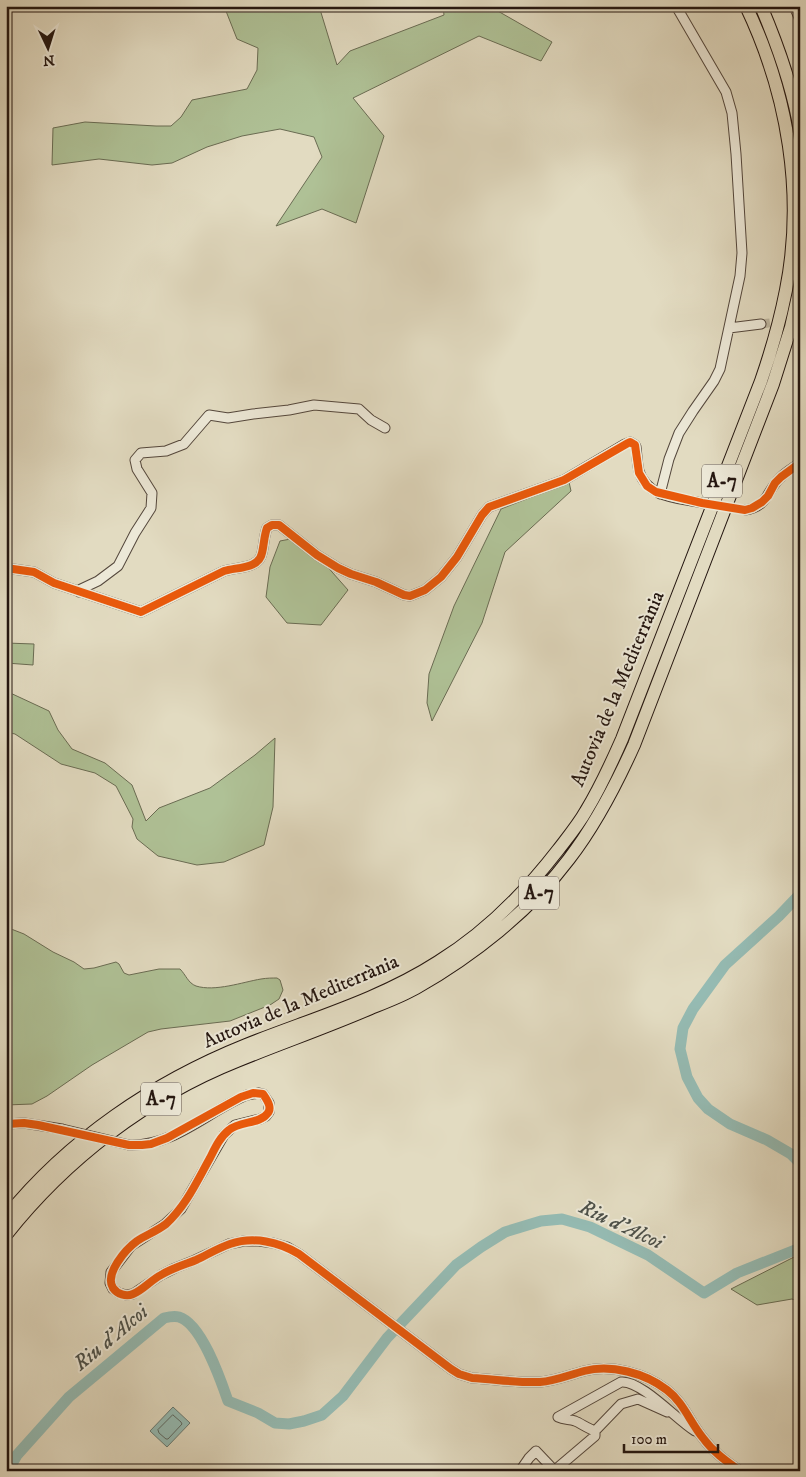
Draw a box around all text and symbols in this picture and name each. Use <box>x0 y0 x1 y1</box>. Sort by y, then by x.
north arrow <box>22 22 72 72</box>
text: N <box>42 51 55 69</box>
road number: A-7 <box>702 464 742 498</box>
street label: Autovia de la Mediterrània <box>565 587 671 791</box>
road number: A-7 <box>519 876 559 910</box>
street label: Autovia de la Mediterrània <box>199 949 403 1055</box>
road number: A-7 <box>141 1082 181 1116</box>
water label: Riu d'Alcoi <box>574 1194 668 1256</box>
water label: Riu d'Alcoi <box>68 1298 155 1377</box>
scale bar <box>624 1422 717 1454</box>
text: 100 m <box>631 1430 667 1449</box>

